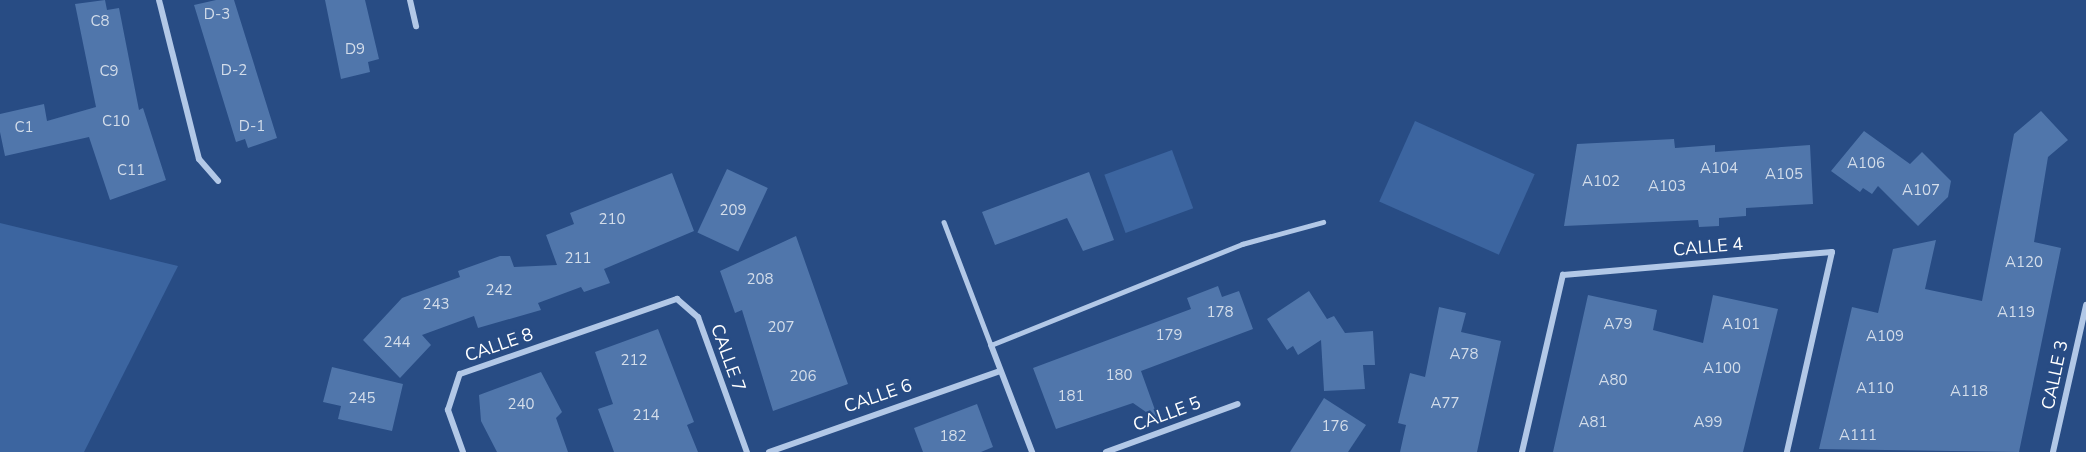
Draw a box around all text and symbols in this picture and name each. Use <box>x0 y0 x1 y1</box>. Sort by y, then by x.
house number: D-3 <box>204 6 230 24</box>
house number: C8 <box>90 13 110 31</box>
house number: D9 <box>345 41 365 59</box>
house number: D-2 <box>221 62 247 80</box>
house number: C9 <box>99 63 119 81</box>
house number: C10 <box>102 113 130 131</box>
house number: D-1 <box>239 118 265 136</box>
house number: C1 <box>14 119 34 137</box>
house number: A106 <box>1847 155 1885 173</box>
house number: A104 <box>1700 160 1738 178</box>
house number: C11 <box>117 162 145 180</box>
house number: A105 <box>1765 166 1803 184</box>
house number: A102 <box>1582 173 1620 191</box>
house number: A103 <box>1648 178 1686 196</box>
house number: A107 <box>1902 182 1940 200</box>
house number: 209 <box>720 202 746 220</box>
house number: 210 <box>599 211 625 229</box>
street label: CALLE 4 <box>1672 233 1744 261</box>
house number: 211 <box>565 250 591 268</box>
house number: A120 <box>2005 254 2043 272</box>
house number: 208 <box>747 271 773 289</box>
house number: 242 <box>486 282 512 300</box>
house number: 243 <box>423 296 449 314</box>
house number: 178 <box>1207 304 1233 322</box>
house number: A119 <box>1997 304 2035 322</box>
house number: A79 <box>1604 316 1632 334</box>
house number: A101 <box>1722 316 1760 334</box>
house number: 207 <box>768 319 794 337</box>
street label: CALLE 7 <box>706 321 750 395</box>
street label: CALLE 8 <box>462 323 536 367</box>
house number: 179 <box>1156 327 1182 345</box>
house number: A109 <box>1866 328 1904 346</box>
house number: 244 <box>384 334 410 352</box>
street label: CALLE 3 <box>2037 338 2073 412</box>
house number: A78 <box>1450 346 1478 364</box>
house number: 212 <box>621 352 647 370</box>
house number: A100 <box>1703 360 1741 378</box>
house number: 180 <box>1106 367 1132 385</box>
house number: 206 <box>790 368 816 386</box>
house number: A80 <box>1599 372 1627 390</box>
street label: CALLE 6 <box>841 374 915 418</box>
house number: A110 <box>1856 380 1894 398</box>
house number: A118 <box>1950 383 1988 401</box>
house number: 181 <box>1058 388 1084 406</box>
house number: 245 <box>349 390 375 408</box>
street label: CALLE 5 <box>1130 392 1204 436</box>
house number: A77 <box>1431 395 1459 413</box>
house number: 240 <box>508 396 534 414</box>
house number: 214 <box>633 407 659 425</box>
house number: A81 <box>1579 414 1607 432</box>
house number: A99 <box>1694 414 1722 432</box>
house number: 176 <box>1322 418 1348 436</box>
house number: A111 <box>1839 427 1877 445</box>
house number: 182 <box>940 428 966 446</box>

